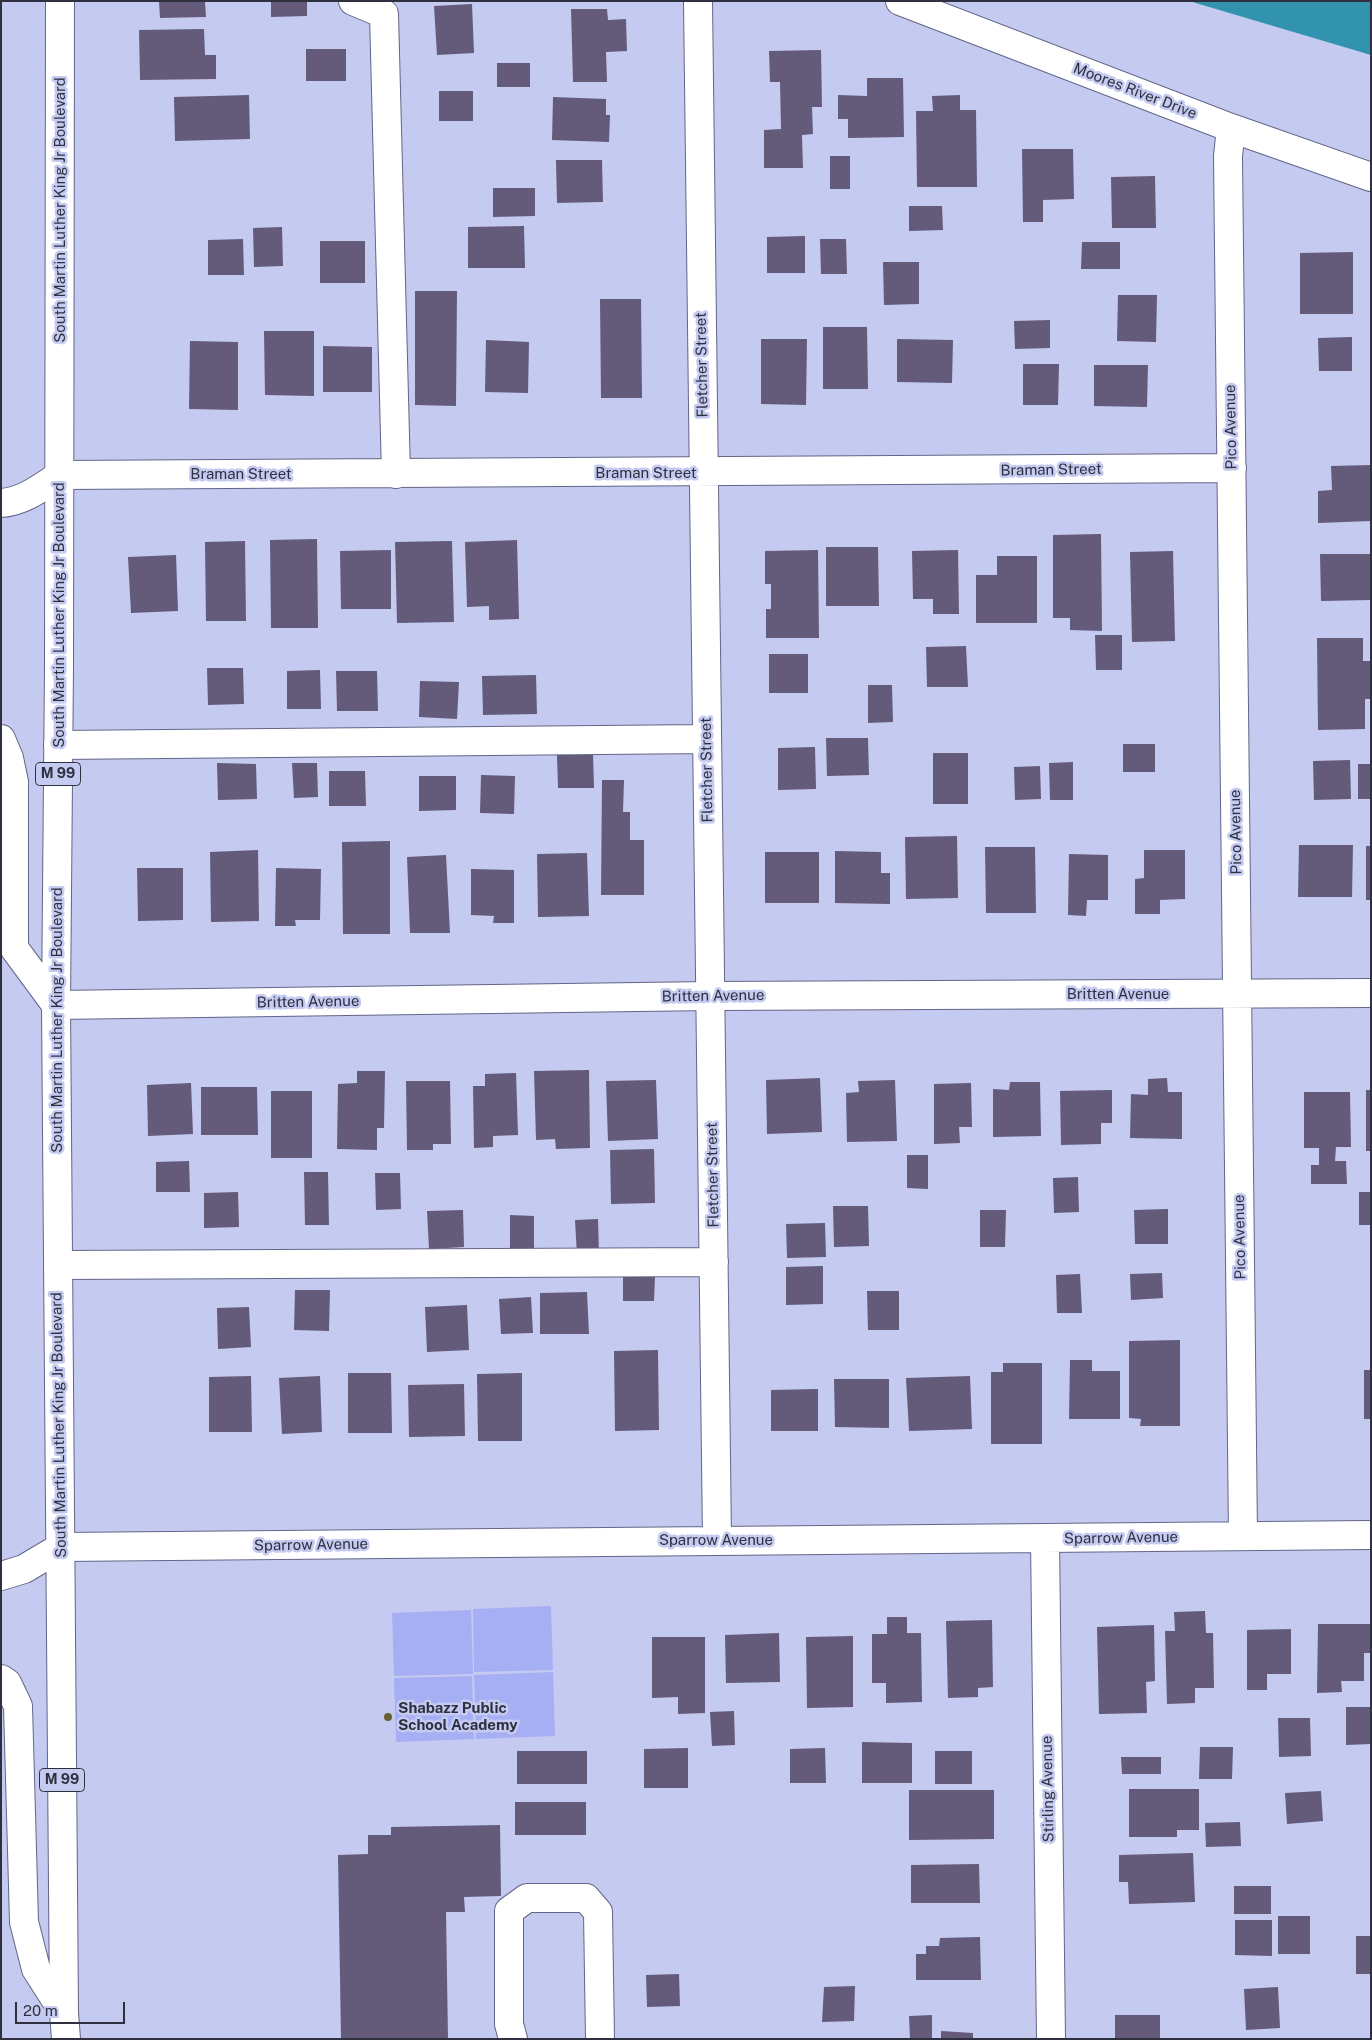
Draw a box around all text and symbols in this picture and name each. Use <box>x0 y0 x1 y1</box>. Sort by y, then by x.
street label: Moores River Drive <box>1071 59 1199 123</box>
street label: South Martin Luther King Jr Boulevard <box>51 77 69 343</box>
street label: Fletcher Street <box>692 312 712 418</box>
street label: Pico Avenue <box>1221 384 1241 470</box>
street label: Braman Street <box>1000 460 1102 480</box>
street label: Braman Street <box>595 464 697 482</box>
street label: Braman Street <box>190 465 292 483</box>
street label: South Martin Luther King Jr Boulevard <box>50 482 68 748</box>
street label: Fletcher Street <box>697 717 717 823</box>
road number: M 99 <box>36 762 80 786</box>
street label: Pico Avenue <box>1226 789 1246 875</box>
street label: South Martin Luther King Jr Boulevard <box>48 887 66 1153</box>
street label: Britten Avenue <box>1067 985 1169 1003</box>
street label: Britten Avenue <box>662 986 764 1006</box>
street label: Britten Avenue <box>257 992 359 1012</box>
street label: Fletcher Street <box>703 1122 723 1228</box>
street label: Pico Avenue <box>1230 1194 1250 1280</box>
street label: South Martin Luther King Jr Boulevard <box>48 1292 70 1558</box>
street label: Sparrow Avenue <box>1064 1528 1178 1548</box>
street label: Sparrow Avenue <box>659 1531 773 1549</box>
street label: Sparrow Avenue <box>254 1535 368 1555</box>
place label: Shabazz Public School Academy <box>398 1699 518 1734</box>
marker: Shabazz Public School Academy <box>382 1711 394 1723</box>
street label: Stirling Avenue <box>1038 1736 1058 1842</box>
road number: M 99 <box>40 1768 84 1792</box>
scale bar <box>18 1992 128 2024</box>
text: 20 m <box>23 2002 58 2019</box>

